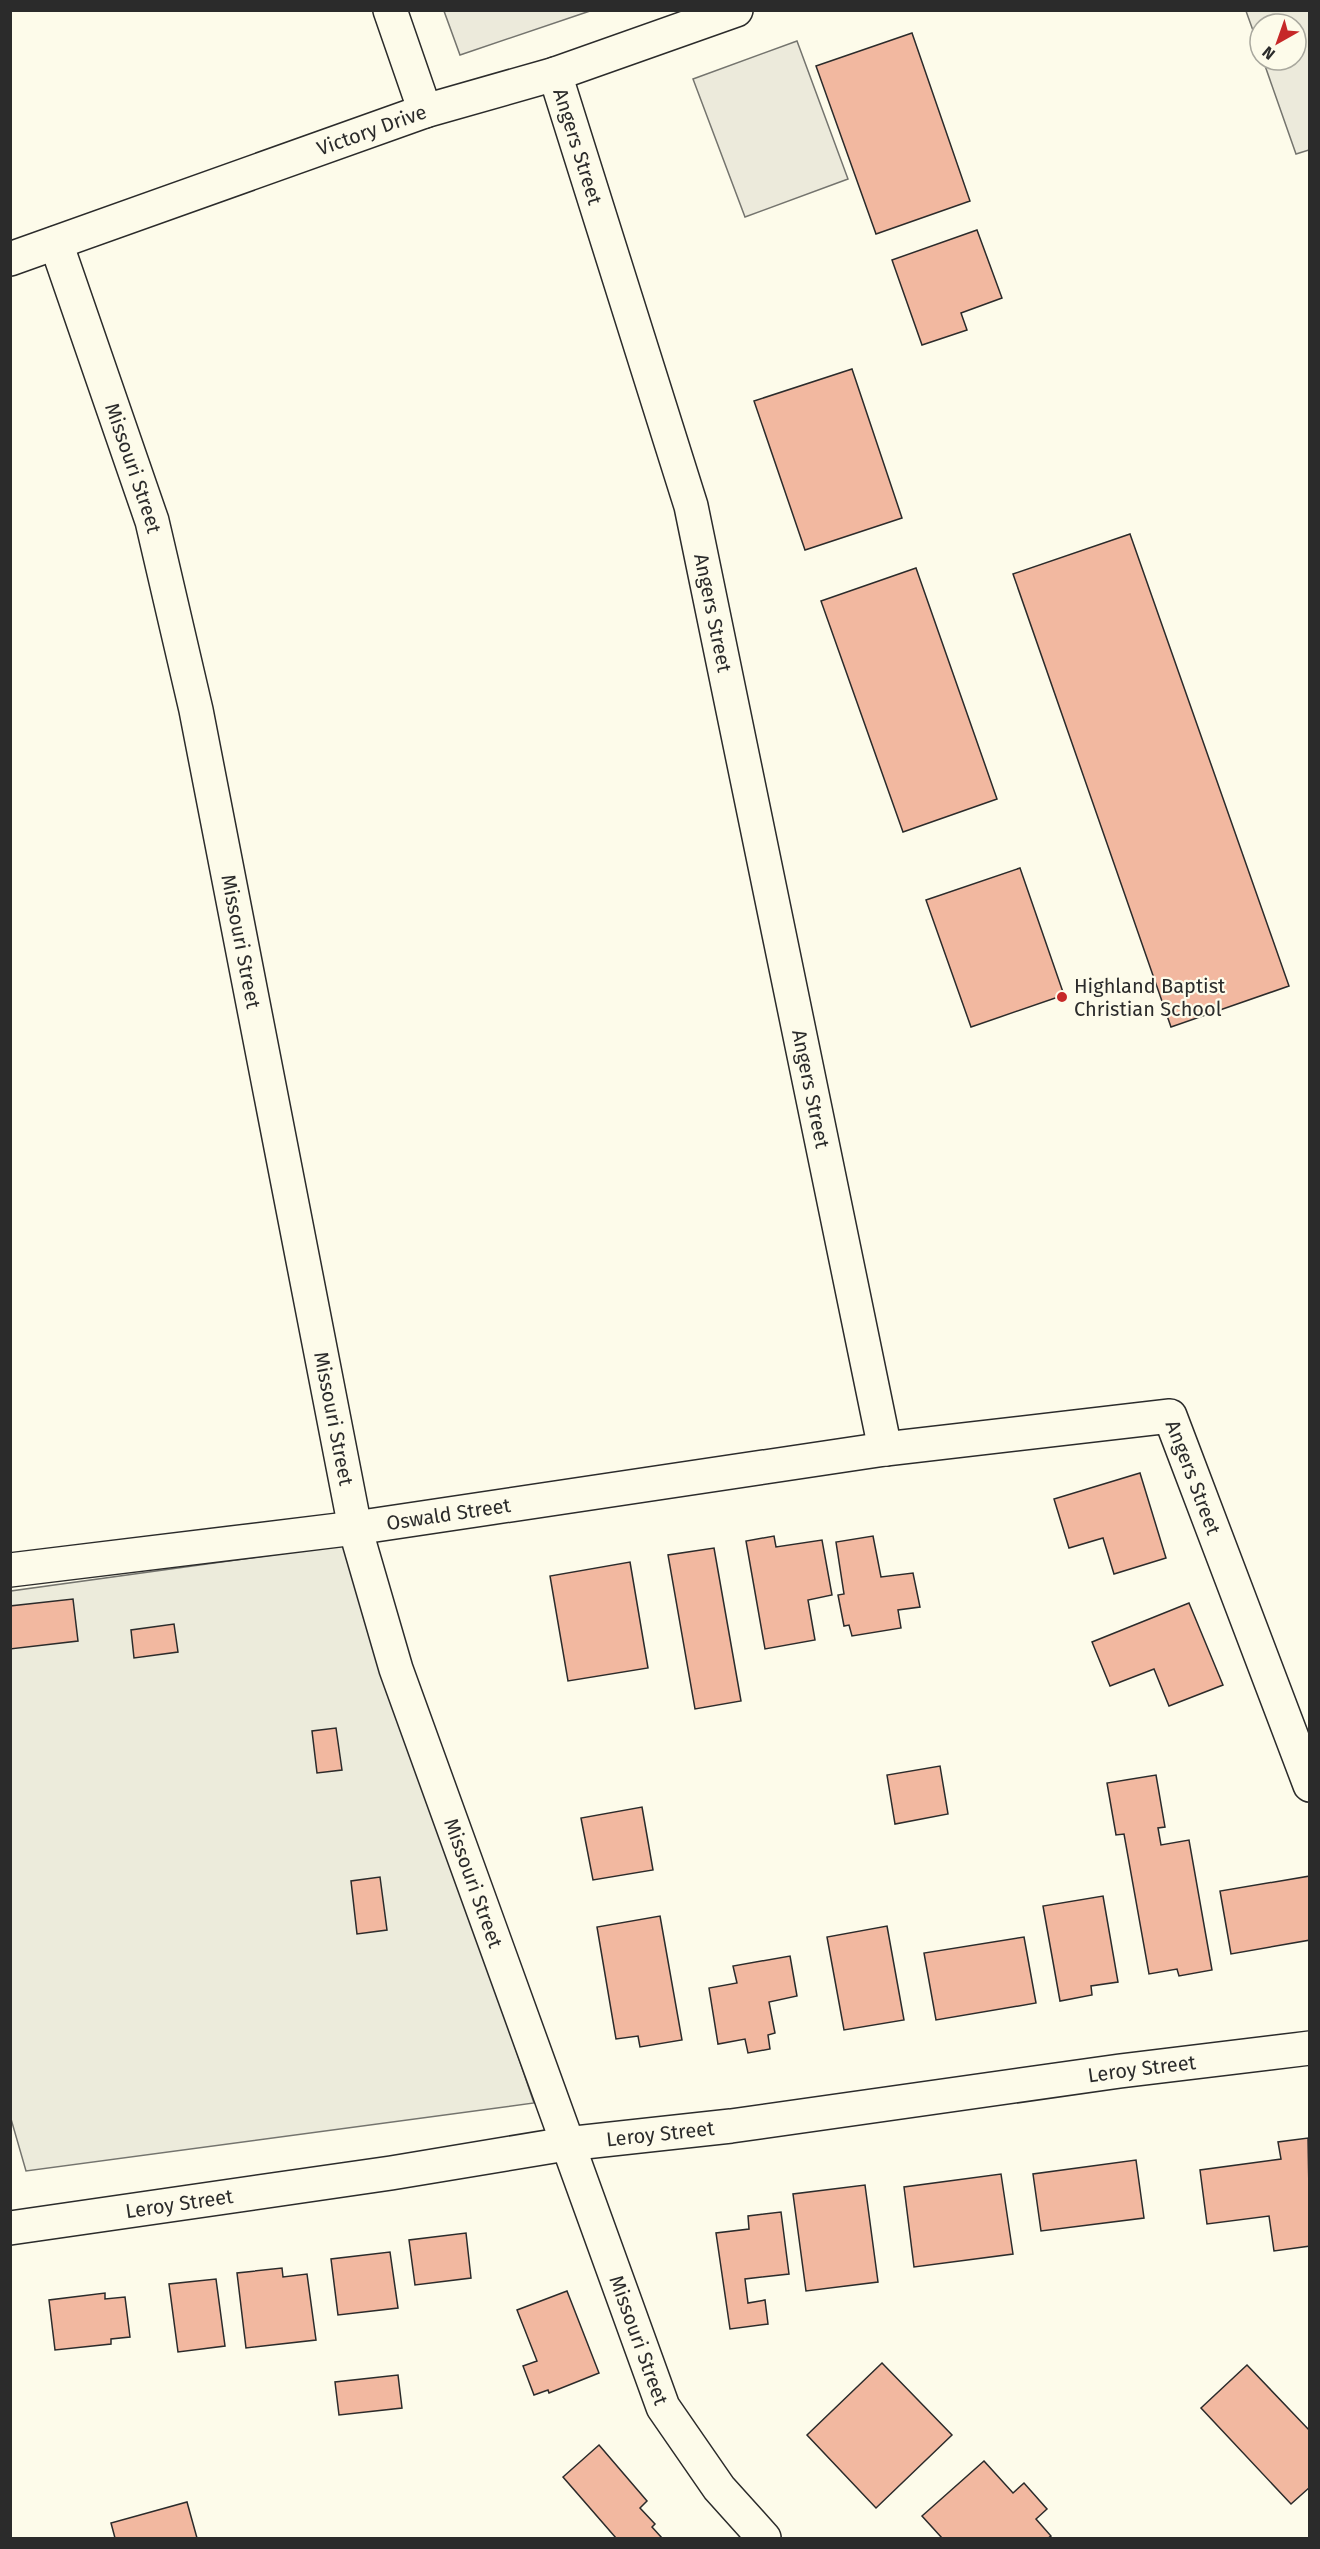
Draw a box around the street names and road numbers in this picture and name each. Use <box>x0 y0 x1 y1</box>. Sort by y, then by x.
street label: Angers Street <box>548 85 608 208</box>
street label: Victory Drive <box>314 99 430 161</box>
street label: Missouri Street <box>100 400 167 536</box>
street label: Angers Street <box>689 551 737 675</box>
street label: Missouri Street <box>216 872 266 1011</box>
street label: Angers Street <box>787 1027 835 1151</box>
street label: Missouri Street <box>309 1350 359 1488</box>
street label: Angers Street <box>1161 1417 1226 1539</box>
street label: Oswald Street <box>385 1493 513 1535</box>
street label: Missouri Street <box>439 1815 508 1952</box>
street label: Leroy Street <box>1086 2050 1198 2087</box>
street label: Leroy Street <box>605 2116 716 2152</box>
street label: Leroy Street <box>124 2184 235 2223</box>
street label: Missouri Street <box>604 2272 673 2409</box>

